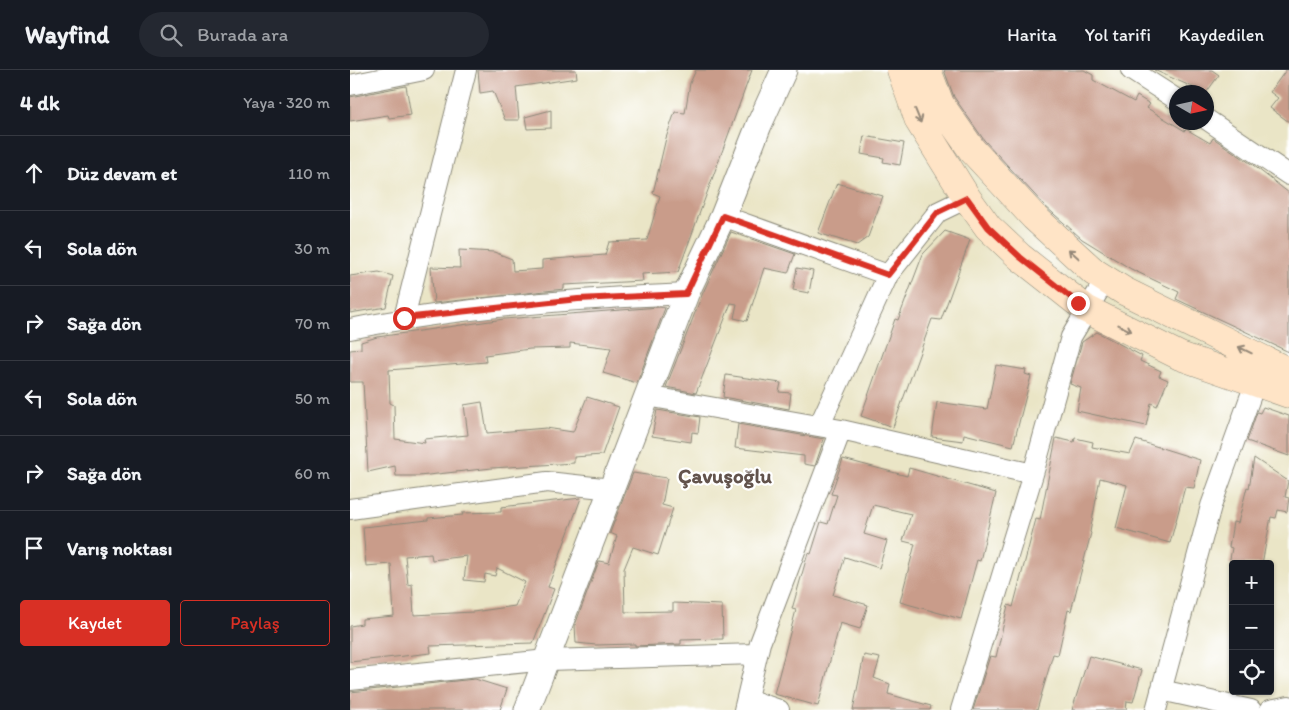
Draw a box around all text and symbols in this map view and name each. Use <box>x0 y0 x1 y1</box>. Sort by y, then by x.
search box <box>139 12 489 57</box>
text: Wayfind <box>25 20 109 49</box>
icon: search <box>157 21 185 49</box>
text: Burada ara <box>197 23 288 46</box>
text: Harita <box>1007 24 1057 46</box>
text: Yol tarifi <box>1085 24 1151 46</box>
text: Kaydedilen <box>1179 24 1264 46</box>
north arrow <box>1169 85 1214 130</box>
text: 4 dk <box>20 90 60 115</box>
text: Yaya · 320 m <box>243 93 330 112</box>
one-way arrow <box>914 108 923 123</box>
icon: ahead <box>20 159 48 187</box>
text: Düz devam et <box>67 162 177 185</box>
text: 110 m <box>288 164 330 183</box>
icon: left <box>20 234 48 262</box>
text: Sola dön <box>67 237 137 260</box>
text: 30 m <box>294 239 330 258</box>
one-way arrow <box>1068 248 1081 260</box>
route end <box>1067 292 1090 315</box>
route start <box>393 307 416 330</box>
icon: right <box>20 309 48 337</box>
text: Sağa dön <box>67 312 141 335</box>
text: 70 m <box>295 314 330 333</box>
one-way arrow <box>1117 323 1132 333</box>
one-way arrow <box>1238 345 1253 354</box>
icon: left <box>20 384 48 412</box>
text: Sola dön <box>67 387 137 410</box>
text: 50 m <box>295 389 330 408</box>
icon: right <box>20 459 48 487</box>
text: Sağa dön <box>67 462 141 485</box>
district label: Çavuşoğlu <box>678 463 772 489</box>
text: 60 m <box>295 464 330 483</box>
icon: arrive <box>20 534 48 562</box>
text: Varış noktası <box>67 537 172 560</box>
map controls <box>1229 560 1274 695</box>
button: + <box>1229 560 1274 605</box>
button: Kaydet <box>20 600 170 646</box>
button: Paylaş <box>180 600 330 646</box>
button: − <box>1229 605 1274 650</box>
button: locate <box>1229 650 1274 695</box>

